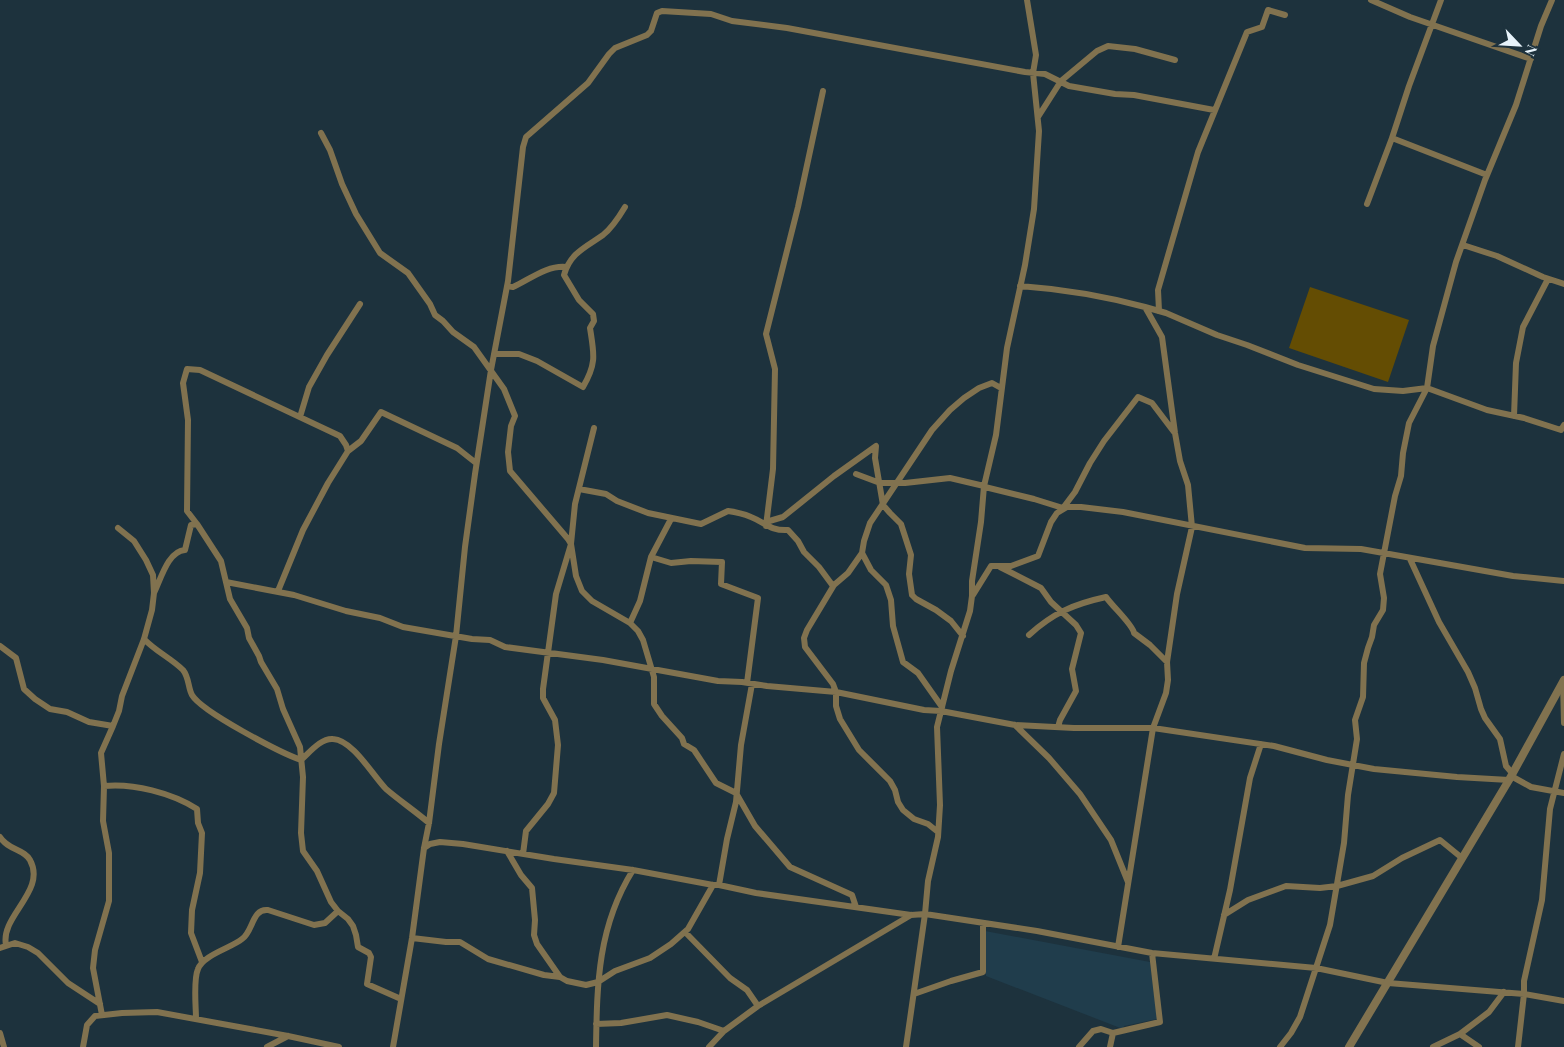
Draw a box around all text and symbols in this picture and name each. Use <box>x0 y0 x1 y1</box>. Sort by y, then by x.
north arrow <box>1494 20 1544 70</box>
text: N <box>1520 42 1542 59</box>

